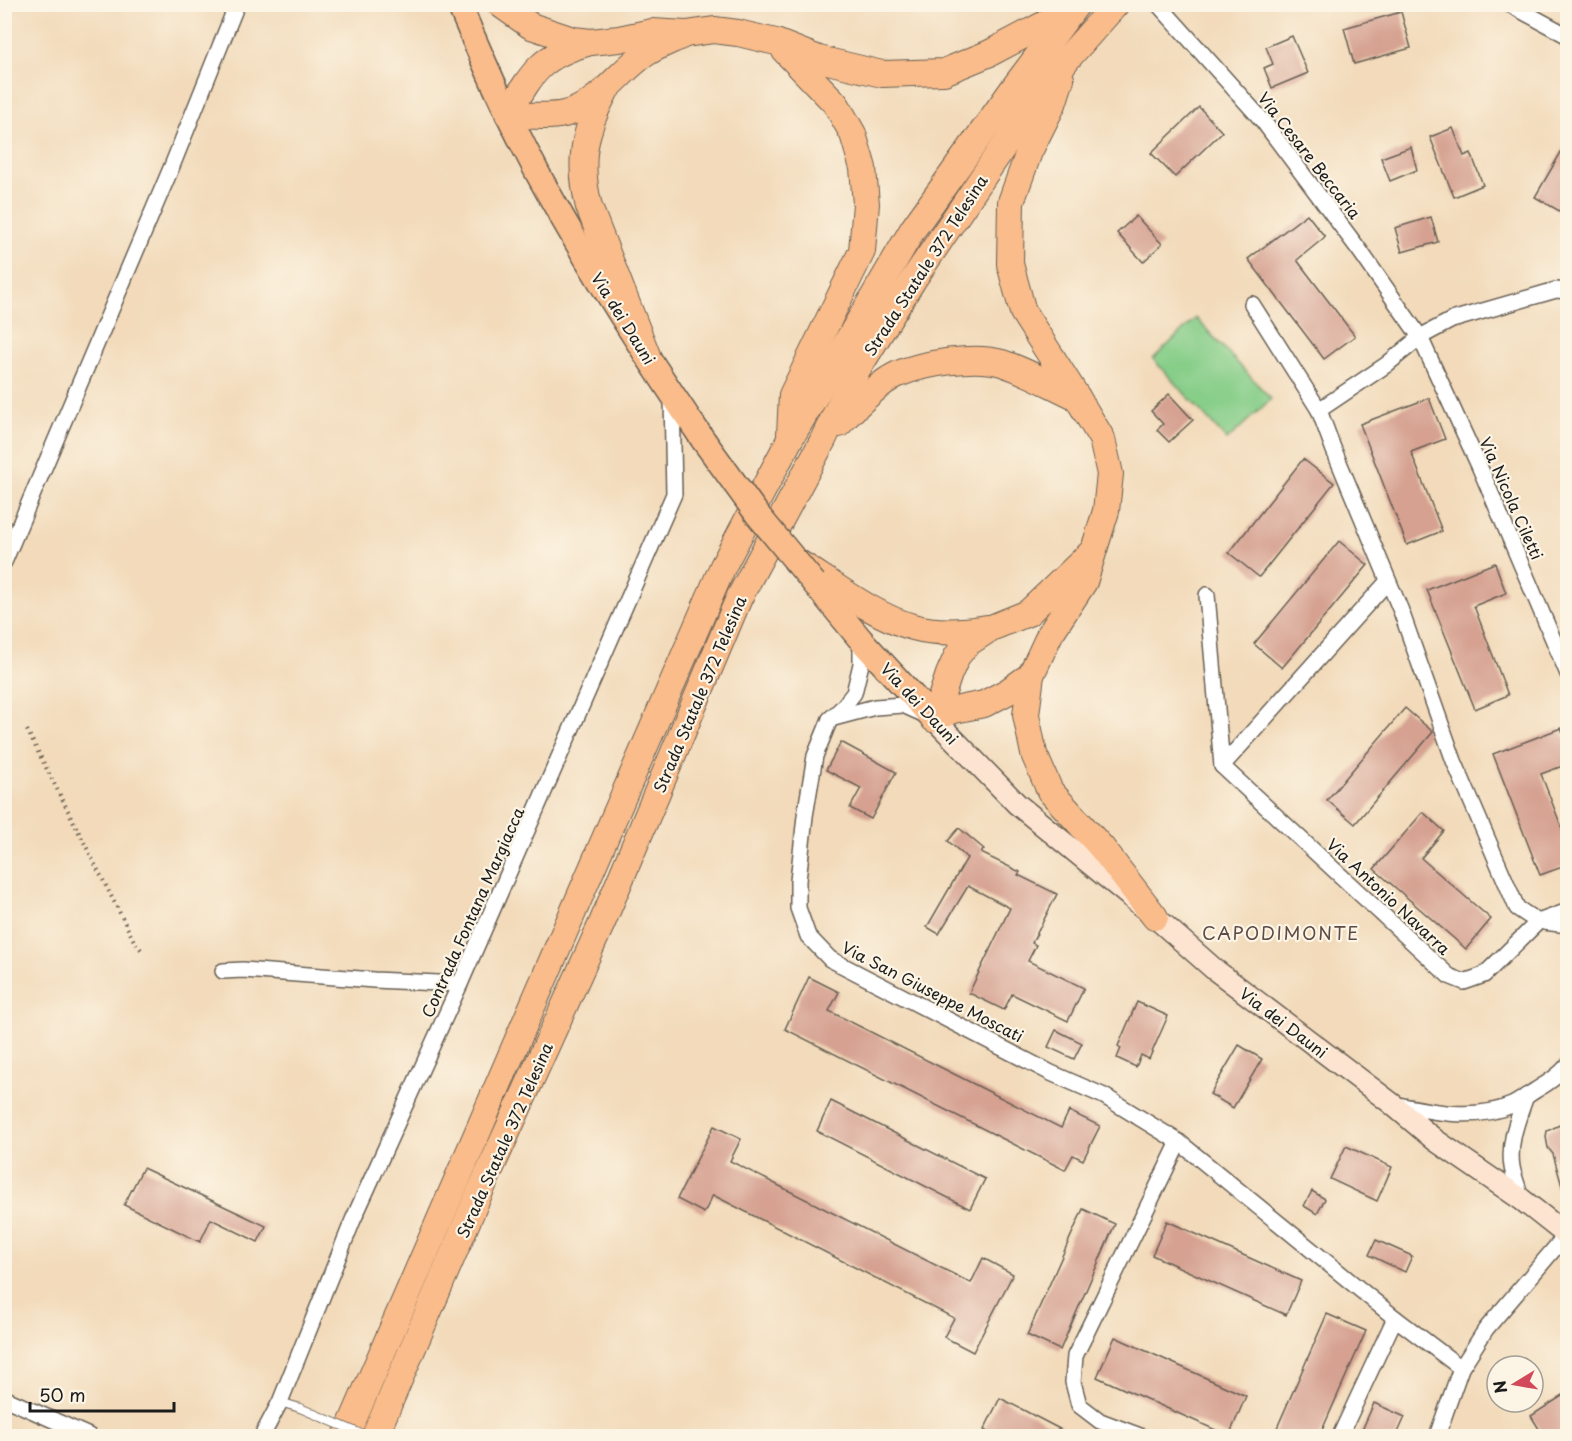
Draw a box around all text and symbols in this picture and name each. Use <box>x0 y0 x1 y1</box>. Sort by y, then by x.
street label: Via Cesare Beccaria <box>1253 86 1367 224</box>
street label: Strada Statale 372 Telesina <box>857 170 993 360</box>
street label: Via dei Dauni <box>586 267 662 369</box>
street label: Via Nicola Ciletti <box>1474 433 1550 563</box>
street label: Strada Statale 372 Telesina <box>647 592 751 796</box>
street label: Via dei Dauni <box>875 656 965 750</box>
street label: Contrada Fontana Margiacca <box>415 803 529 1021</box>
street label: Via Antonio Navarra <box>1322 832 1456 960</box>
district label: CAPODIMONTE <box>1202 919 1360 946</box>
street label: Via San Giuseppe Moscati <box>838 935 1028 1047</box>
street label: Via dei Dauni <box>1235 981 1333 1063</box>
street label: Strada Statale 372 Telesina <box>450 1038 558 1242</box>
north arrow <box>1485 1354 1545 1414</box>
scale bar <box>30 1375 174 1413</box>
text: N <box>1486 1379 1512 1396</box>
text: 50 m <box>39 1381 86 1408</box>

